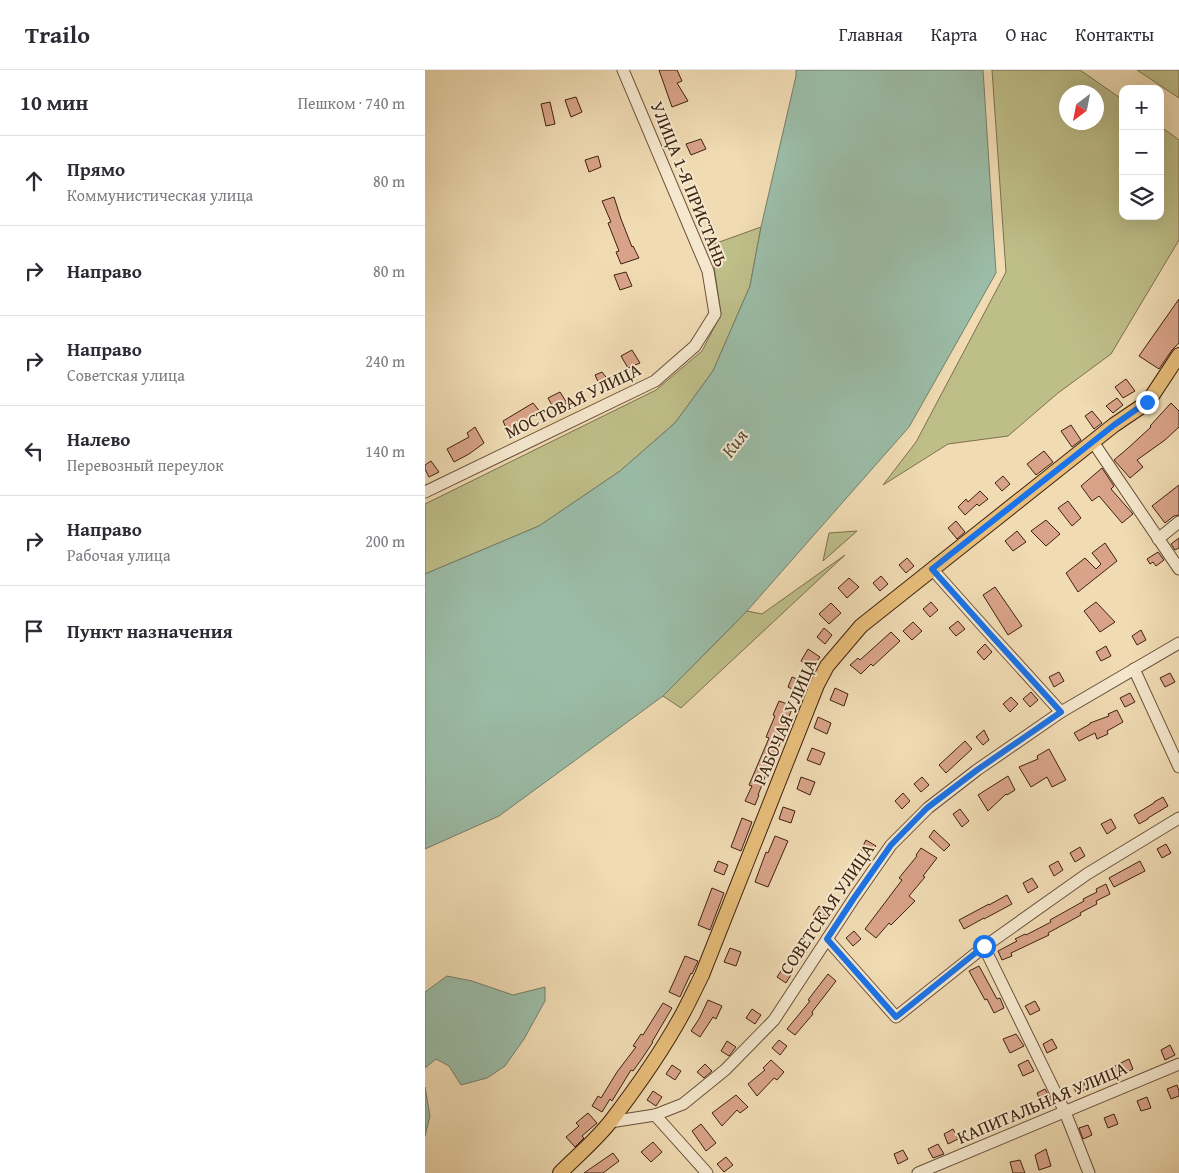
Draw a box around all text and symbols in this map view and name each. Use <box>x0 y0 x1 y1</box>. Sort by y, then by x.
text: Trailo <box>25 17 90 52</box>
text: Главная <box>839 21 903 48</box>
text: Карта <box>931 21 977 48</box>
text: О нас <box>1005 21 1047 48</box>
text: Контакты <box>1075 21 1154 48</box>
north arrow <box>1059 85 1104 130</box>
map controls <box>1119 85 1164 220</box>
button: + <box>1119 85 1164 130</box>
text: 10 мин <box>20 87 88 118</box>
text: Пешком · 740 m <box>298 91 405 115</box>
street label: УЛИЦА 1-Я ПРИСТАНЬ <box>644 97 735 271</box>
button: − <box>1119 130 1164 175</box>
text: Прямо <box>67 155 125 183</box>
icon: ahead <box>20 167 48 195</box>
text: 80 m <box>373 169 405 193</box>
button: layers <box>1119 175 1164 220</box>
text: Коммунистическая улица <box>67 183 253 207</box>
icon: right <box>20 257 48 285</box>
text: Направо <box>67 257 142 285</box>
text: 80 m <box>373 259 405 283</box>
text: Направо <box>67 335 142 363</box>
icon: right <box>20 347 48 375</box>
text: 240 m <box>365 349 405 373</box>
street label: МОСТОВАЯ УЛИЦА <box>500 356 646 445</box>
text: Советская улица <box>67 363 185 387</box>
route end <box>1136 391 1159 414</box>
water label: Кия <box>714 423 754 463</box>
text: Налево <box>67 425 130 453</box>
icon: left <box>20 437 48 465</box>
text: 140 m <box>365 439 405 463</box>
text: Перевозный переулок <box>67 453 224 477</box>
text: Направо <box>67 515 142 543</box>
icon: right <box>20 527 48 555</box>
text: 200 m <box>365 529 405 553</box>
text: Рабочая улица <box>67 543 171 567</box>
icon: arrive <box>20 617 48 645</box>
text: Пункт назначения <box>67 617 233 645</box>
street label: РАБОЧАЯ УЛИЦА <box>746 654 823 789</box>
street label: СОВЕТСКАЯ УЛИЦА <box>772 838 881 980</box>
route start <box>973 935 996 958</box>
street label: КАПИТАЛЬНАЯ УЛИЦА <box>952 1054 1131 1151</box>

